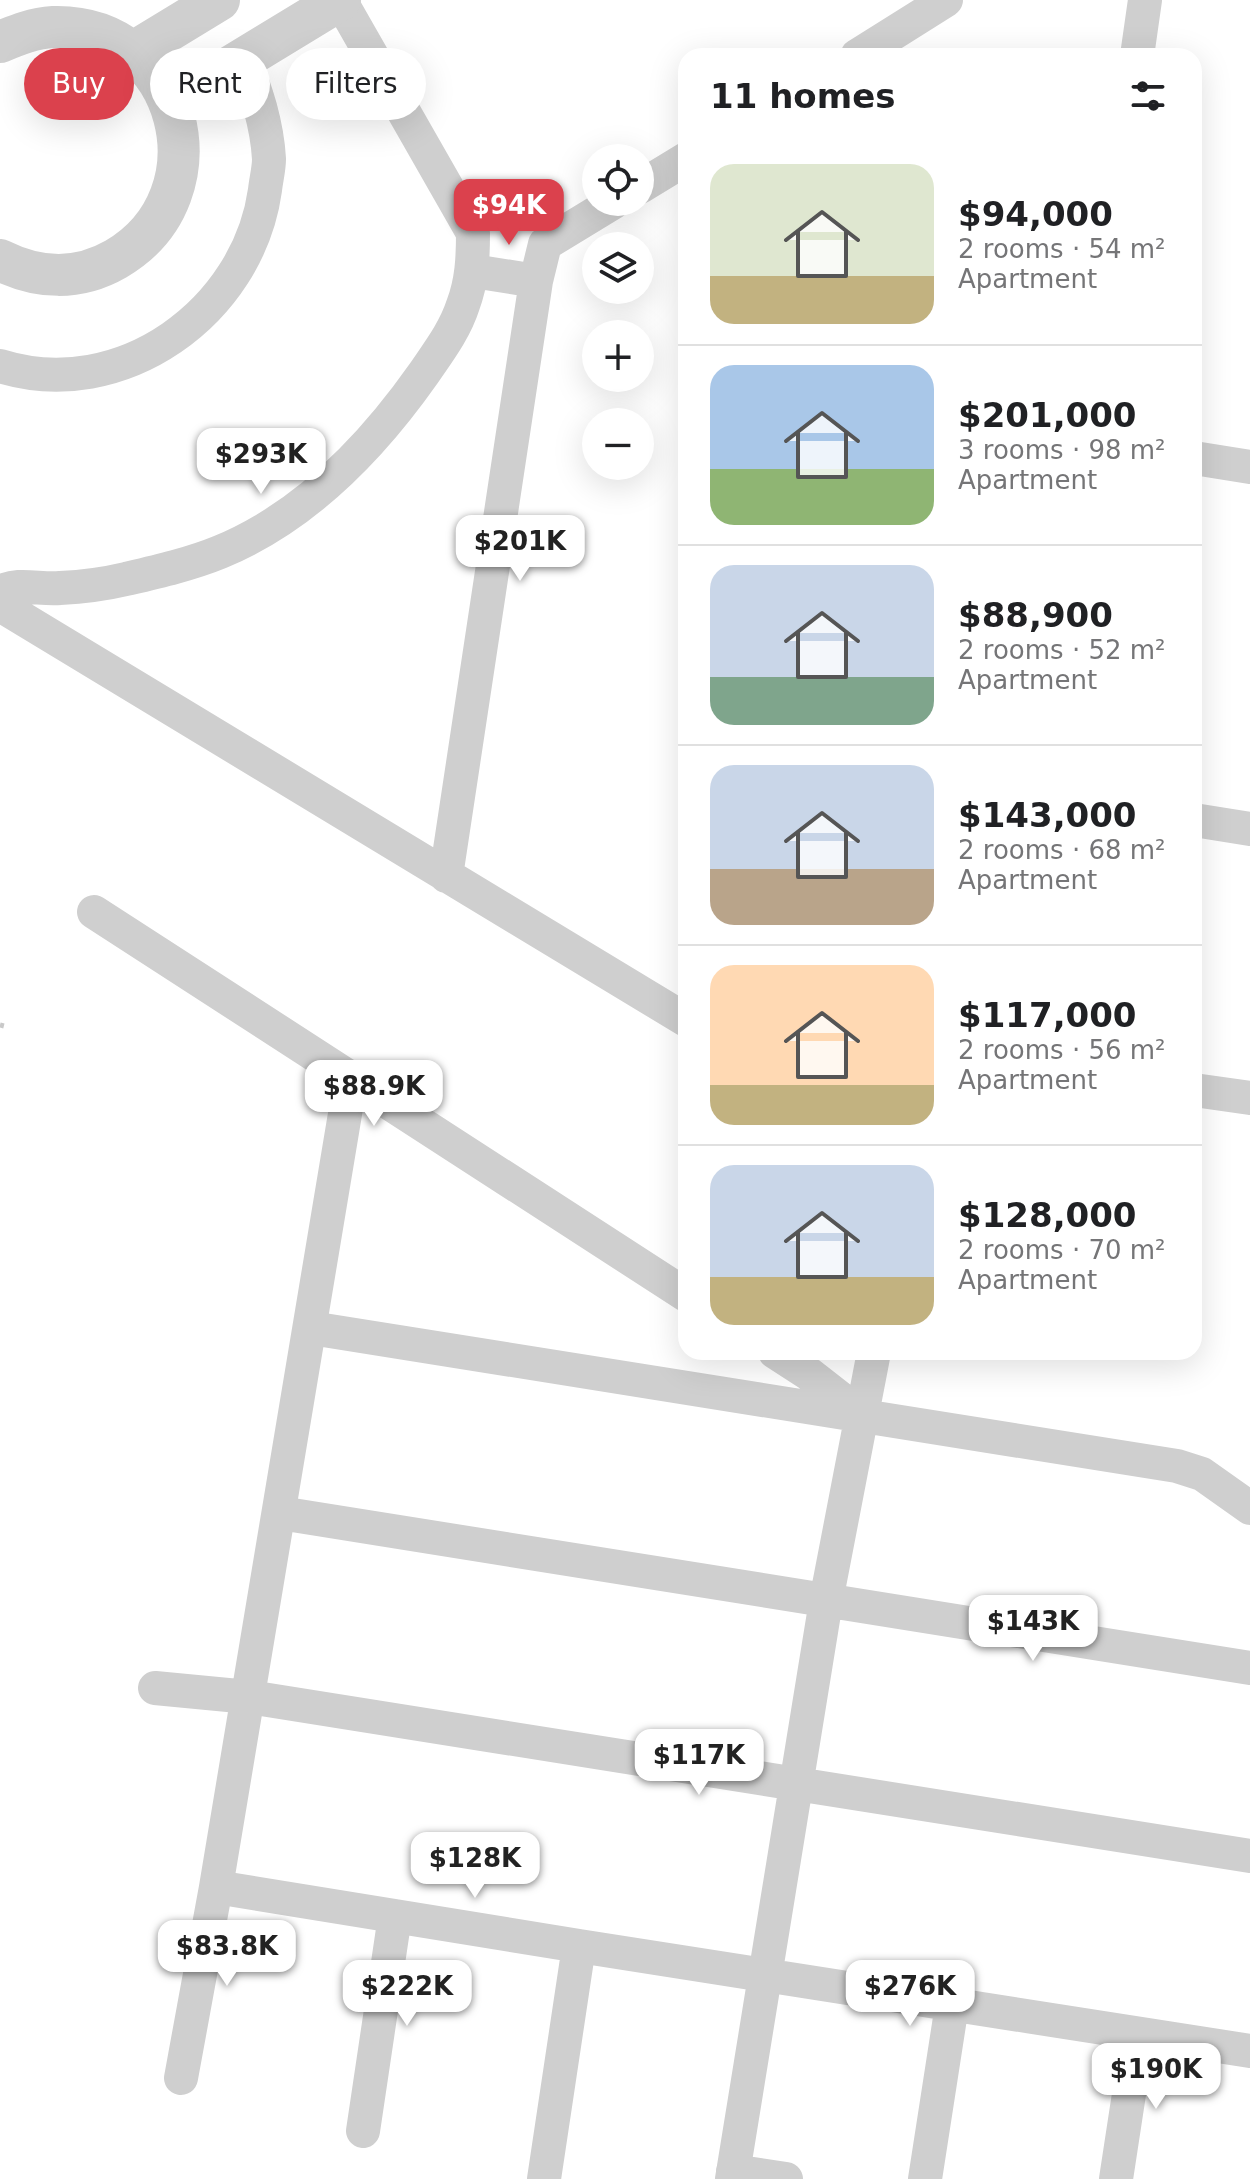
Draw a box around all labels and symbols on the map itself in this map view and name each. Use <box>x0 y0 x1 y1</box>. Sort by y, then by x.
pin: $94K <box>462 179 556 247</box>
pin: $293K <box>205 428 317 496</box>
pin: $201K <box>464 515 576 583</box>
pin: $88.9K <box>309 1060 439 1128</box>
pin: $143K <box>977 1595 1089 1663</box>
pin: $117K <box>643 1729 755 1797</box>
pin: $128K <box>419 1832 531 1900</box>
pin: $83.8K <box>162 1920 292 1988</box>
pin: $222K <box>351 1960 463 2028</box>
pin: $276K <box>854 1960 966 2028</box>
pin: $190K <box>1100 2043 1212 2111</box>

